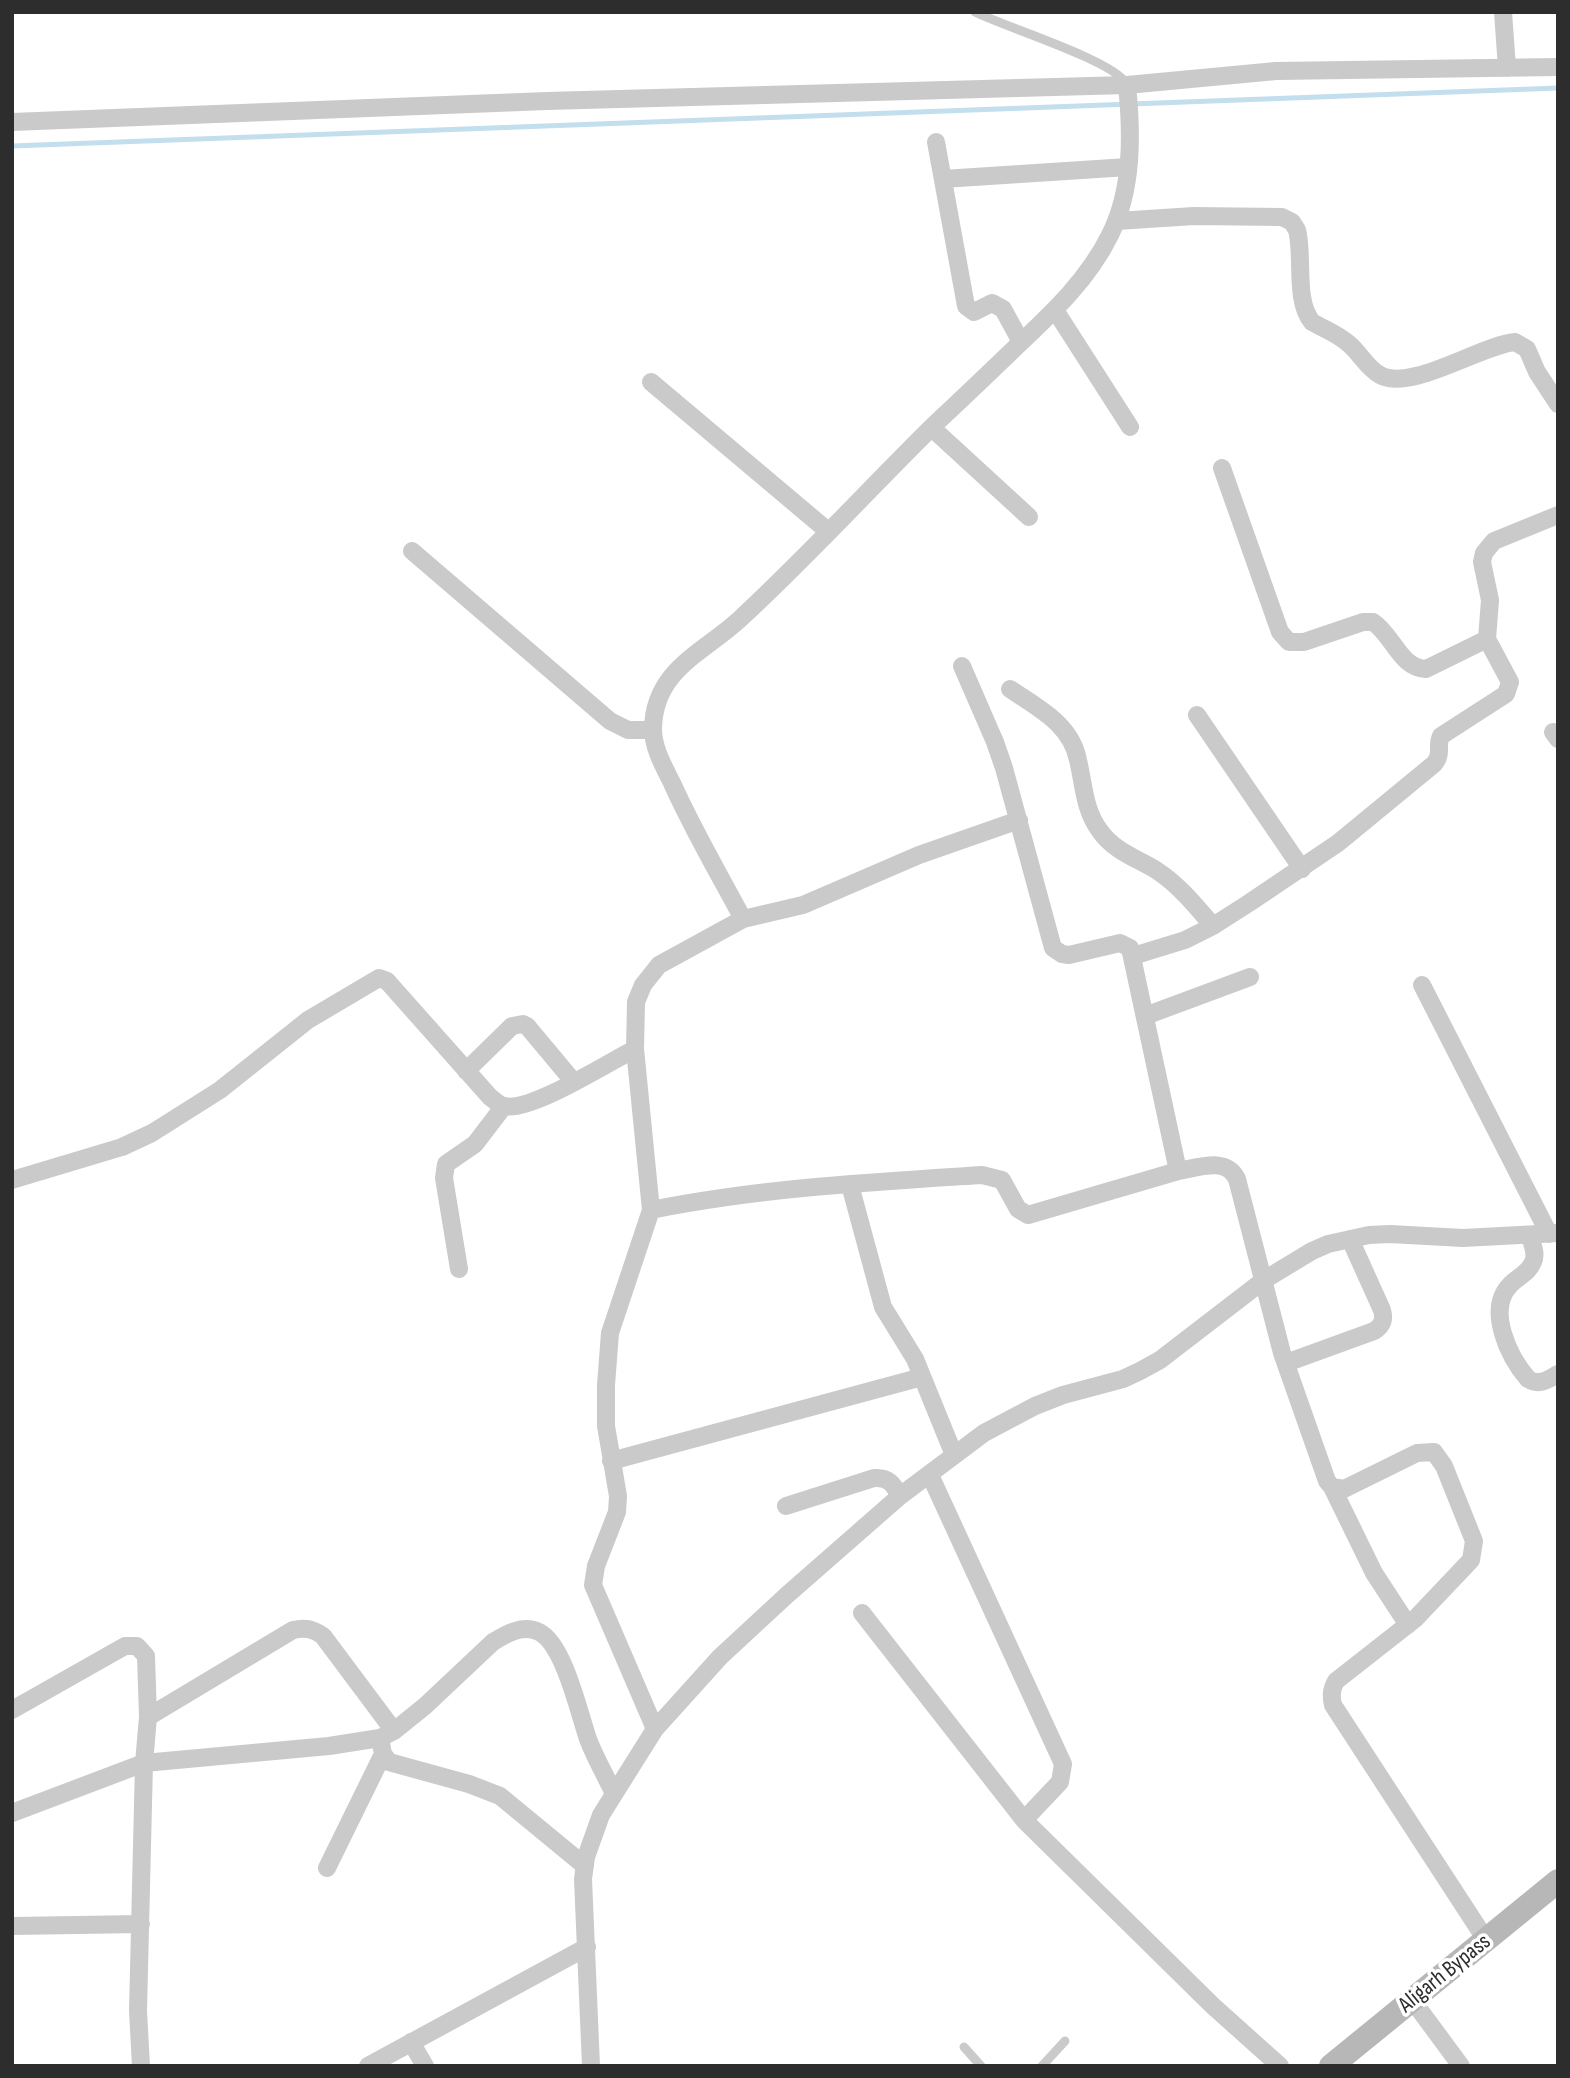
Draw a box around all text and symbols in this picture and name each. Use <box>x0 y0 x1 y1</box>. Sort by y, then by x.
street label: Aligarh Bypass <box>1393 1928 1497 2020</box>

